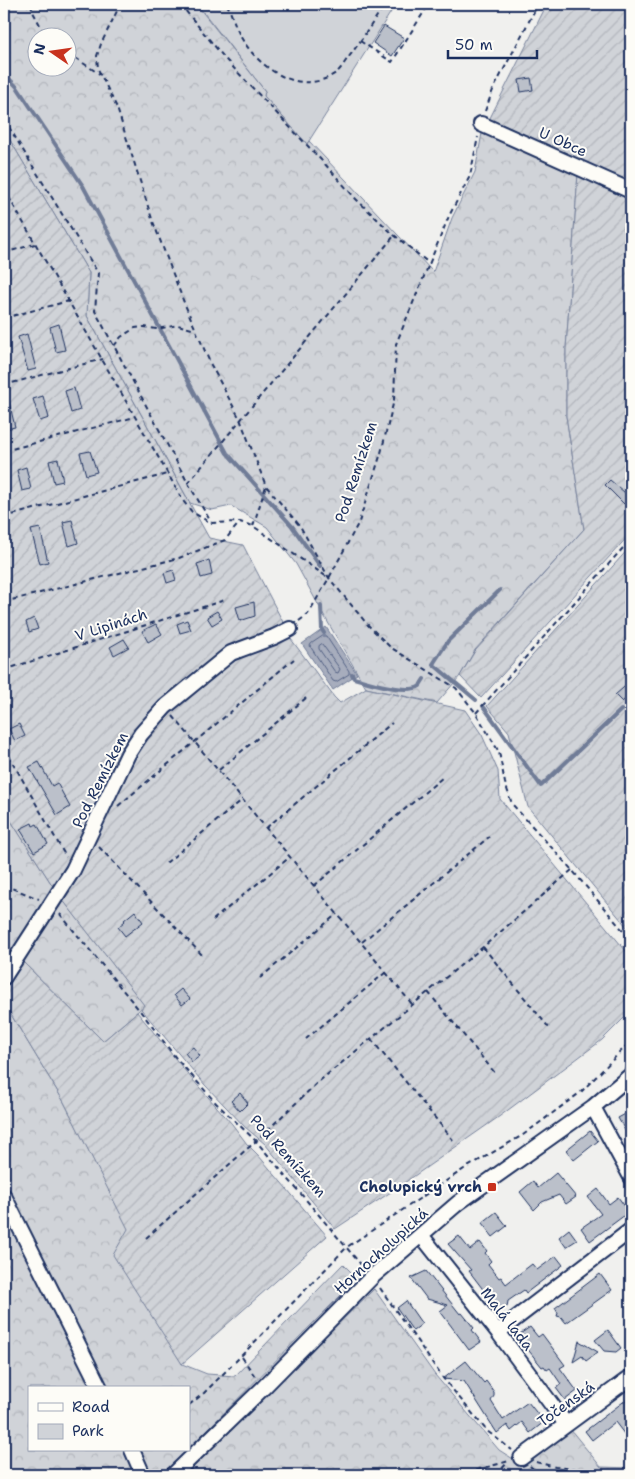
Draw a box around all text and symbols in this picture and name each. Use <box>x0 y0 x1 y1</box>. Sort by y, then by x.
north arrow <box>28 28 78 78</box>
scale bar <box>448 28 536 60</box>
text: 50 m <box>455 35 493 55</box>
text: N <box>29 42 49 57</box>
street label: U Obce <box>536 123 590 161</box>
street label: Pod Remízkem <box>330 419 382 525</box>
street label: V Lipinách <box>72 604 150 646</box>
street label: Pod Remízkem <box>67 729 133 831</box>
street label: Pod Remízkem <box>245 1110 331 1202</box>
place label: Cholupický vrch <box>359 1177 482 1197</box>
marker: Cholupický vrch <box>486 1181 498 1193</box>
street label: Hornocholupická <box>330 1203 433 1299</box>
street label: Malá lada <box>476 1283 538 1355</box>
street label: Točenská <box>533 1376 599 1431</box>
legend <box>28 1386 190 1452</box>
text: Road <box>72 1397 110 1417</box>
text: Park <box>72 1421 104 1441</box>

